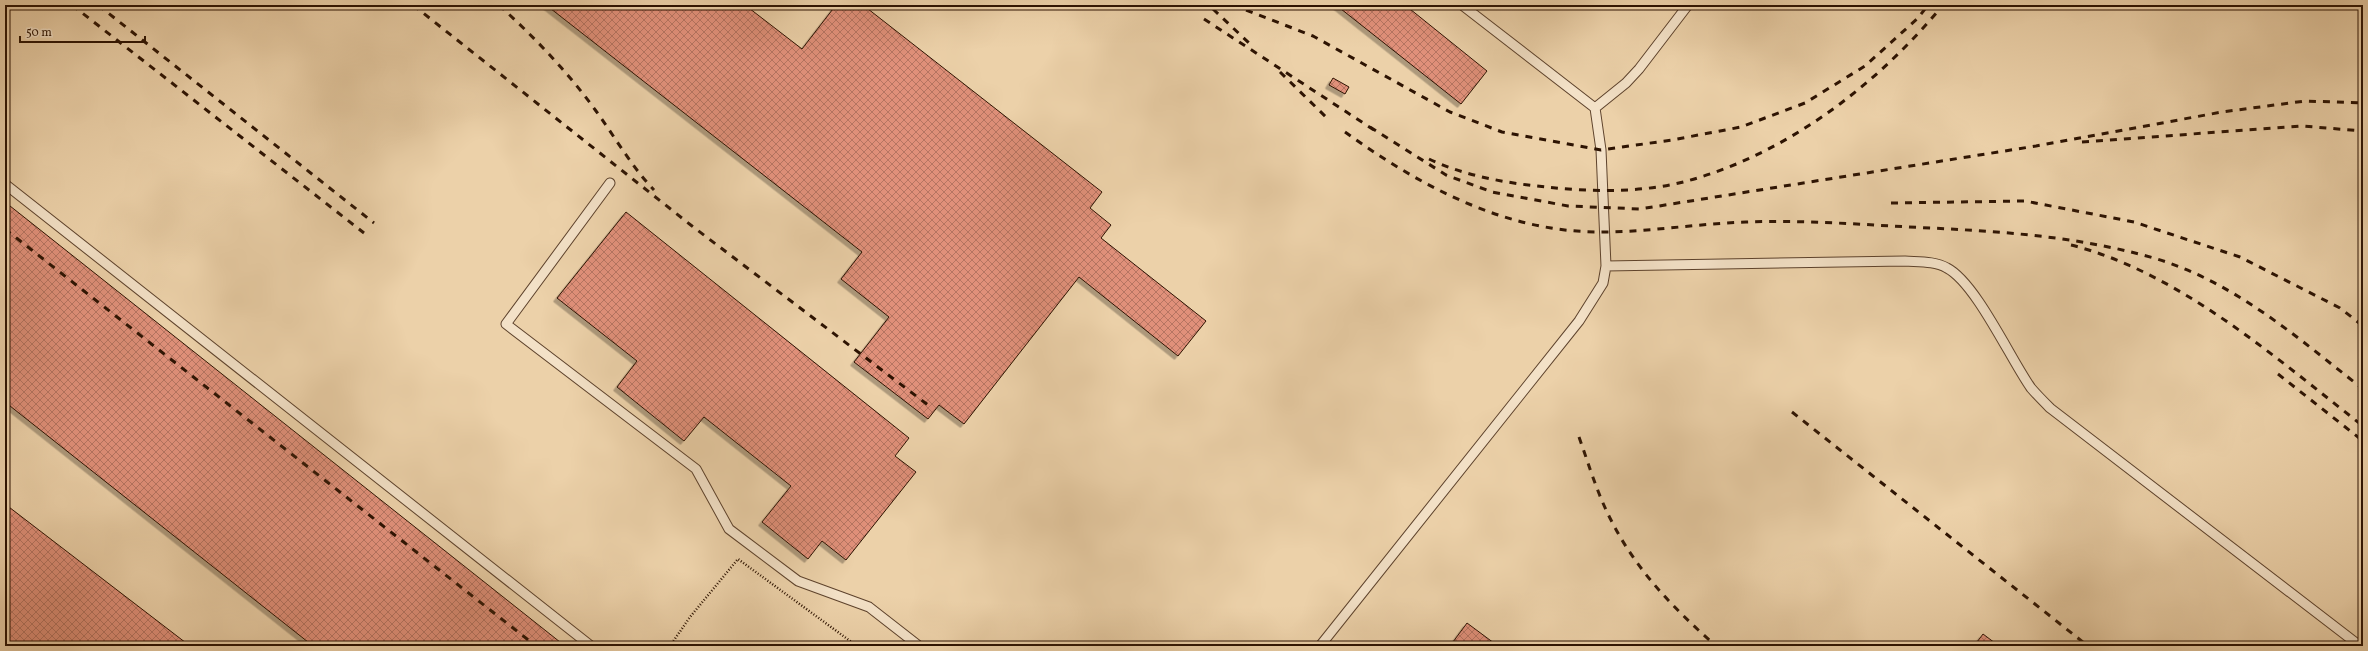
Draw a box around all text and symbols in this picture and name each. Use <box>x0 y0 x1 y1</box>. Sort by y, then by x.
scale bar <box>20 18 145 44</box>
text: 50 m <box>26 25 52 41</box>

